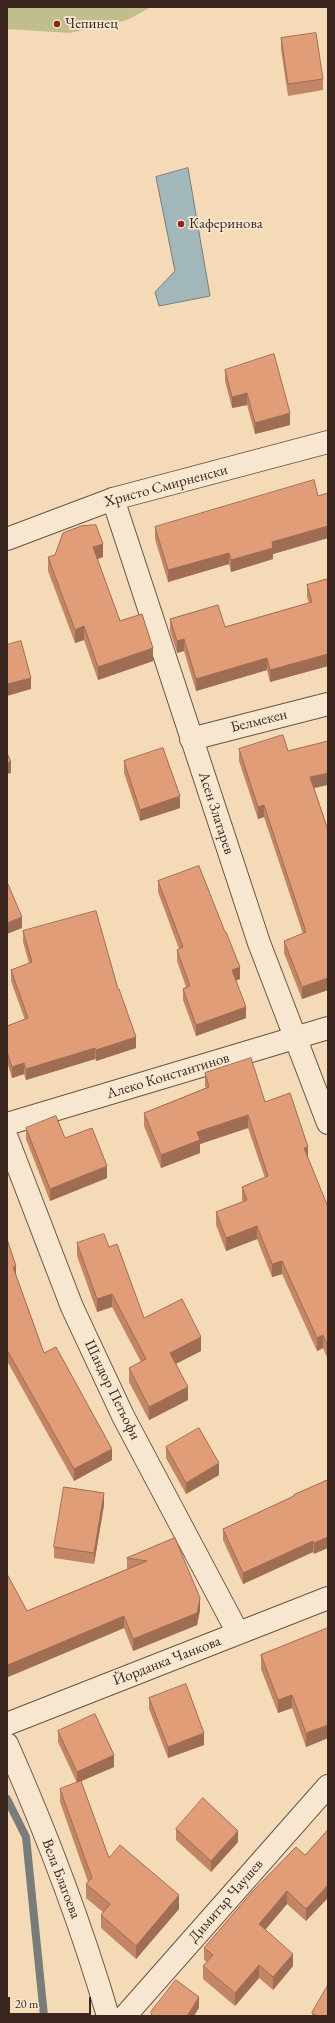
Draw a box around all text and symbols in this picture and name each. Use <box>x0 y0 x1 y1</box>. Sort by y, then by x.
place label: Чепинец <box>65 15 118 33</box>
marker: Чепинец <box>52 19 62 29</box>
place label: Каферинова <box>189 215 263 233</box>
marker: Каферинова <box>176 219 186 229</box>
street label: Христо Смирненски <box>102 461 230 511</box>
street label: Белмекен <box>229 705 289 737</box>
street label: Асен Златарев <box>194 769 238 857</box>
street label: Алеко Константинов <box>104 1049 232 1103</box>
street label: Шандор Петьофи <box>80 1337 144 1443</box>
street label: Йорданка Чанкова <box>111 1632 223 1690</box>
street label: Вела Благоева <box>38 1837 84 1921</box>
street label: Димитър Чаушев <box>185 1856 267 1946</box>
scale bar <box>10 1989 93 2015</box>
text: 20 m <box>15 1996 38 2012</box>

